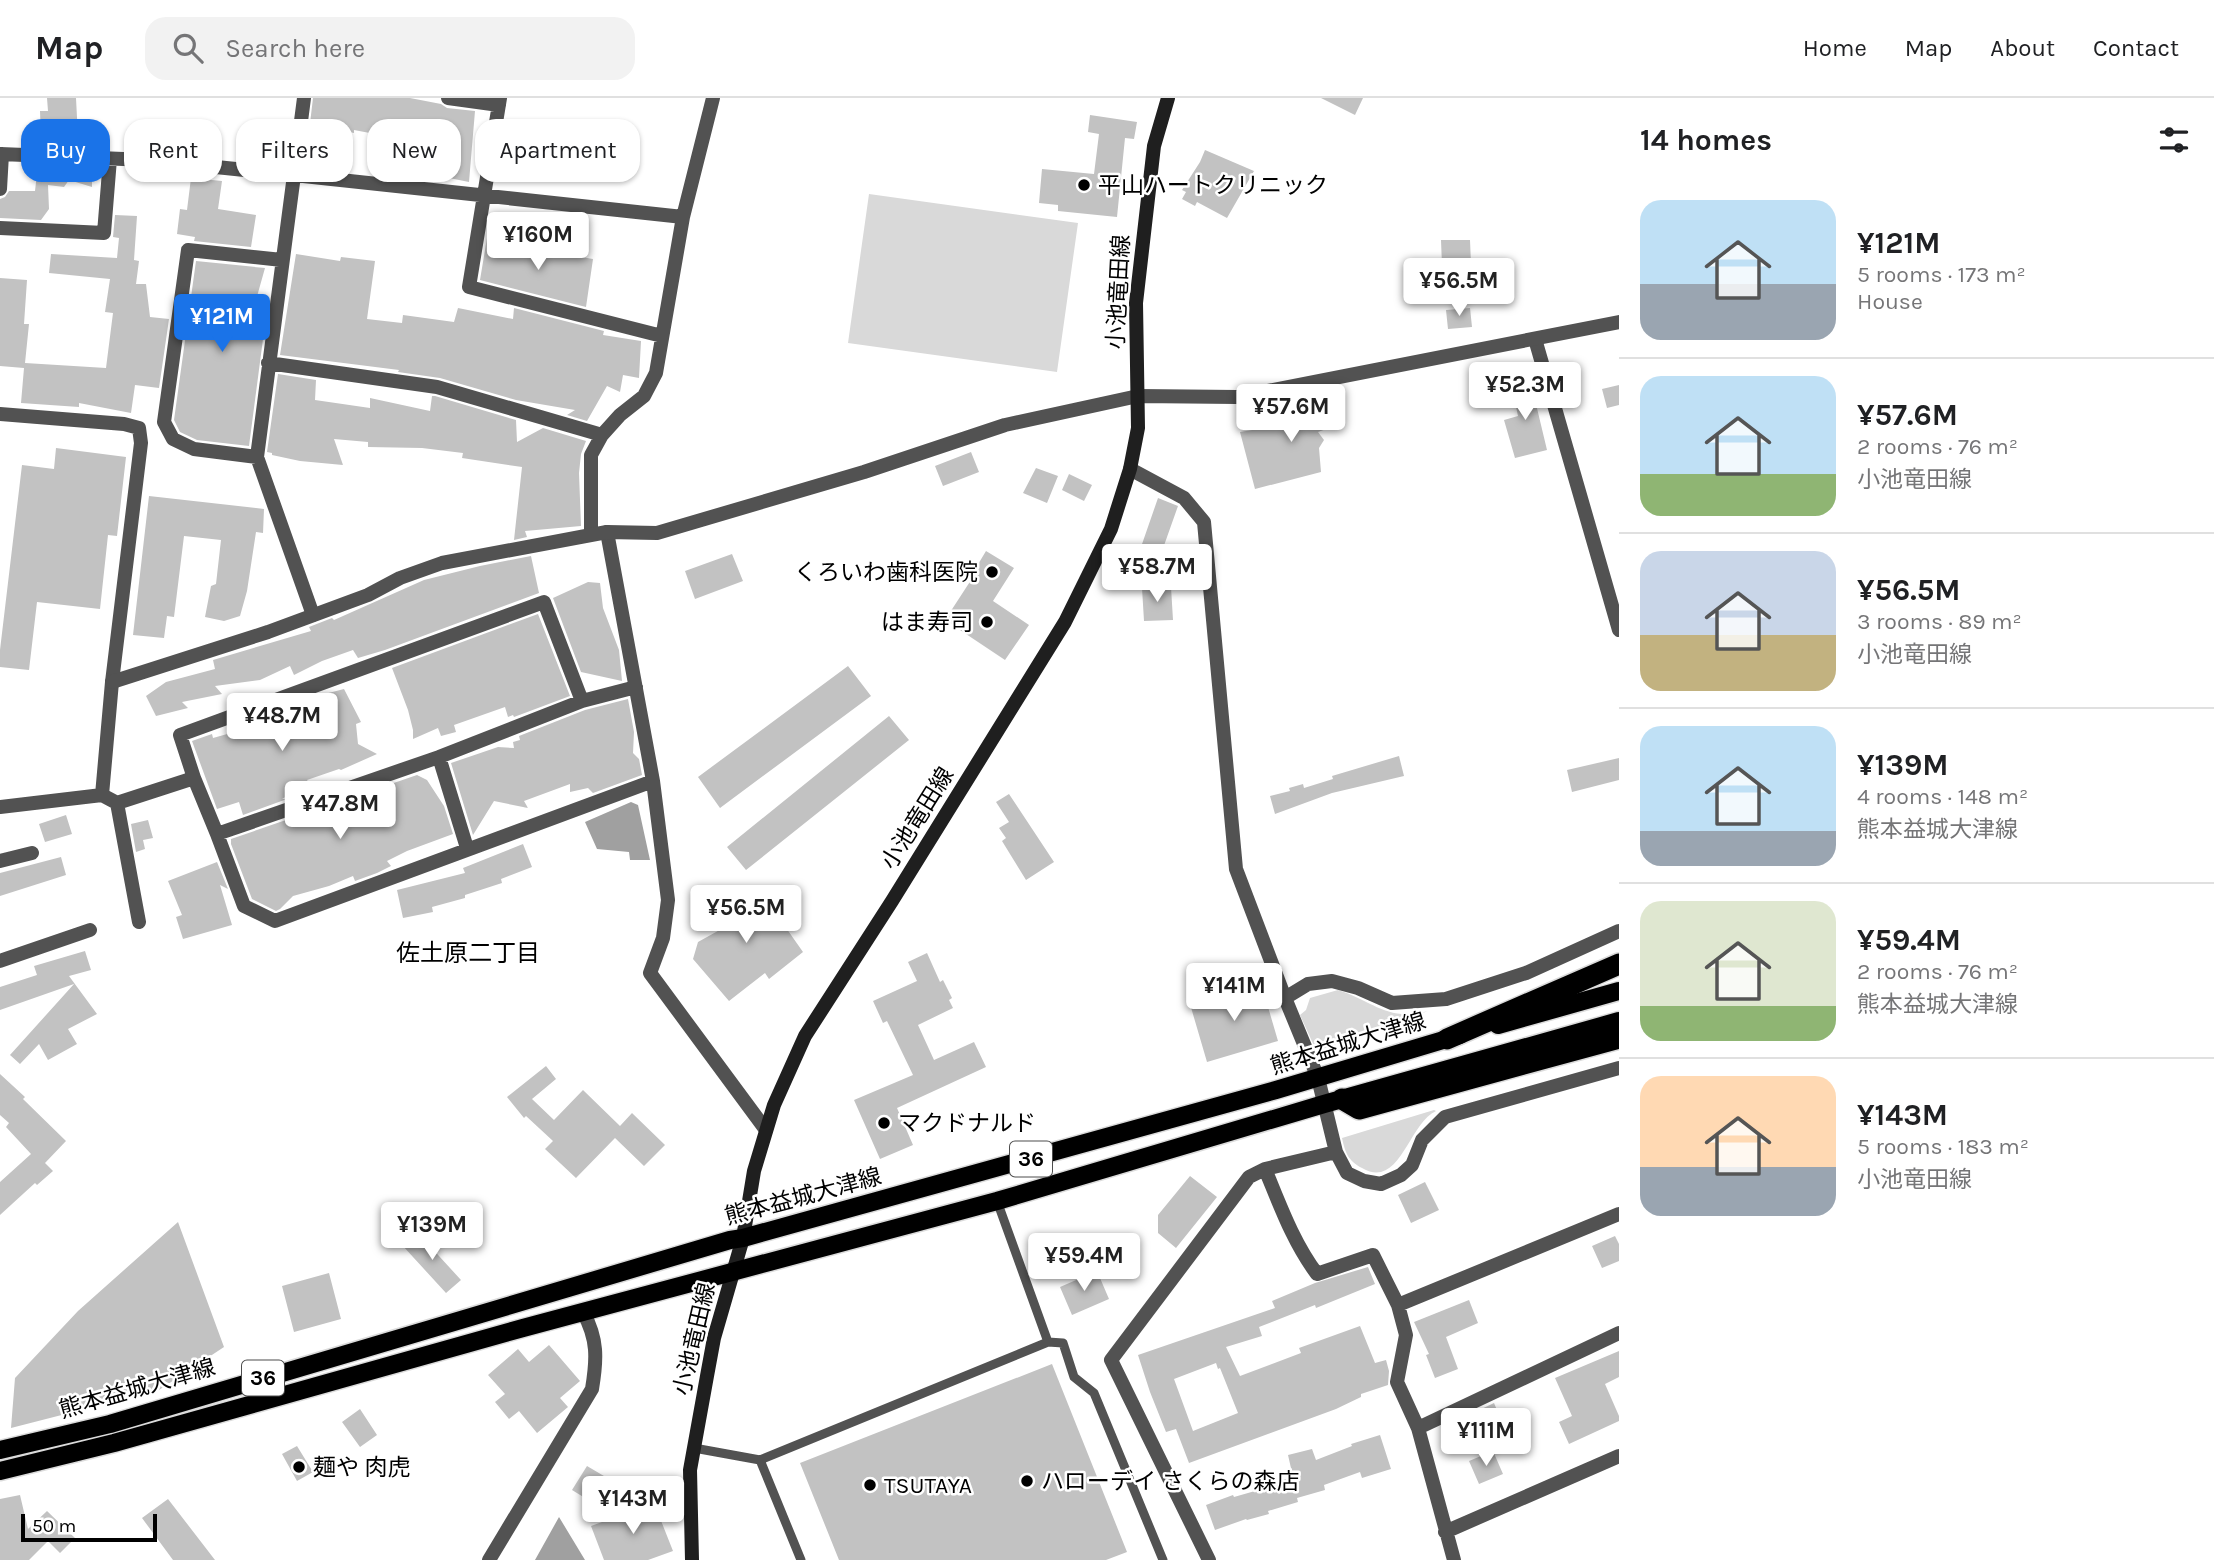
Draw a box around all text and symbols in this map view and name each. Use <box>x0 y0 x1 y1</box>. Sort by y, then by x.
search box <box>145 17 635 80</box>
text: Map <box>35 29 103 67</box>
icon: search <box>169 29 207 67</box>
text: Search here <box>225 33 365 64</box>
text: Home <box>1803 34 1867 62</box>
text: Map <box>1905 34 1952 62</box>
text: About <box>1990 34 2055 62</box>
text: Contact <box>2093 34 2179 62</box>
chip: Buy <box>21 119 110 182</box>
chip: Rent <box>124 119 222 182</box>
chip: Filters <box>236 119 353 182</box>
chip: New <box>367 119 461 182</box>
chip: Apartment <box>475 119 640 182</box>
icon: filters <box>2155 121 2193 159</box>
text: 14 homes <box>1640 122 1772 158</box>
place label: 平山ハートクリニック <box>1098 172 1328 199</box>
marker: 平山ハートクリニック <box>1076 177 1092 193</box>
pin: ¥160M <box>489 212 587 272</box>
text: ¥160M <box>503 221 573 248</box>
text: ¥121M <box>1857 225 1940 261</box>
icon: home <box>1696 228 1780 312</box>
street label: 小池竜田線 <box>1102 234 1135 350</box>
pin: ¥56.5M <box>1402 258 1516 318</box>
text: 5 rooms · 173 m² <box>1857 261 2026 288</box>
text: ¥56.5M <box>1419 267 1499 294</box>
text: House <box>1857 288 1923 315</box>
pin: ¥121M <box>173 294 271 354</box>
text: ¥121M <box>190 303 254 330</box>
pin: ¥52.3M <box>1468 362 1582 422</box>
text: ¥52.3M <box>1485 371 1565 398</box>
pin: ¥57.6M <box>1234 384 1348 444</box>
text: ¥57.6M <box>1252 393 1330 420</box>
text: ¥57.6M <box>1857 397 1958 433</box>
icon: home <box>1696 404 1780 488</box>
text: 2 rooms · 76 m² <box>1857 433 2018 460</box>
text: 小池竜田線 <box>1857 466 1972 493</box>
pin: ¥58.7M <box>1100 545 1214 604</box>
text: ¥58.7M <box>1118 553 1196 580</box>
place label: くろいわ歯科医院 <box>794 559 978 586</box>
marker: くろいわ歯科医院 <box>984 564 1000 580</box>
text: ¥56.5M <box>1857 572 1960 608</box>
icon: home <box>1696 579 1780 663</box>
text: 3 rooms · 89 m² <box>1857 608 2022 635</box>
place label: はま寿司 <box>881 609 973 636</box>
marker: はま寿司 <box>979 614 995 630</box>
text: 小池竜田線 <box>1857 641 1972 668</box>
pin: ¥48.7M <box>225 694 339 753</box>
text: ¥48.7M <box>243 702 321 729</box>
text: ¥139M <box>1857 747 1949 783</box>
icon: home <box>1696 754 1780 838</box>
street label: 小池竜田線 <box>876 762 959 874</box>
pin: ¥47.8M <box>283 782 397 841</box>
text: 4 rooms · 148 m² <box>1857 783 2028 810</box>
text: ¥47.8M <box>301 790 379 817</box>
text: 熊本益城大津線 <box>1857 816 2018 843</box>
pin: ¥56.5M <box>689 886 803 945</box>
text: ¥56.5M <box>706 894 786 921</box>
text: ¥59.4M <box>1857 922 1961 958</box>
icon: home <box>1696 929 1780 1013</box>
district label: 佐土原二丁目 <box>396 939 540 967</box>
text: 2 rooms · 76 m² <box>1857 958 2018 985</box>
pin: ¥141M <box>1185 964 1283 1023</box>
text: ¥141M <box>1202 972 1266 999</box>
text: 熊本益城大津線 <box>1857 991 2018 1018</box>
street label: 熊本益城大津線 <box>1267 1007 1429 1080</box>
text: ¥143M <box>1857 1097 1948 1133</box>
icon: home <box>1696 1104 1780 1188</box>
place label: マクドナルド <box>898 1110 1036 1137</box>
marker: マクドナルド <box>876 1115 892 1131</box>
text: 5 rooms · 183 m² <box>1857 1133 2029 1160</box>
road number: 36 <box>1010 1142 1052 1176</box>
street label: 熊本益城大津線 <box>722 1163 884 1230</box>
text: 小池竜田線 <box>1857 1166 1972 1193</box>
pin: ¥139M <box>383 1202 481 1262</box>
text: ¥139M <box>397 1211 467 1238</box>
pin: ¥59.4M <box>1027 1234 1141 1293</box>
text: ¥59.4M <box>1044 1242 1124 1269</box>
street label: 小池竜田線 <box>668 1280 721 1398</box>
street label: 熊本益城大津線 <box>56 1353 218 1424</box>
road number: 36 <box>242 1360 284 1396</box>
pin: ¥111M <box>1437 1408 1535 1468</box>
text: ¥111M <box>1457 1417 1515 1444</box>
place label: 麺や 肉虎 <box>313 1454 410 1481</box>
marker: 麺や 肉虎 <box>291 1459 307 1475</box>
place label: ハローデイ さくらの森店 <box>1041 1468 1299 1495</box>
place label: TSUTAYA <box>884 1472 972 1499</box>
marker: ハローデイ さくらの森店 <box>1019 1473 1035 1489</box>
pin: ¥143M <box>584 1476 682 1536</box>
marker: TSUTAYA <box>862 1477 878 1493</box>
text: ¥143M <box>598 1485 668 1512</box>
scale bar <box>21 1511 158 1543</box>
text: 50 m <box>32 1515 76 1537</box>

